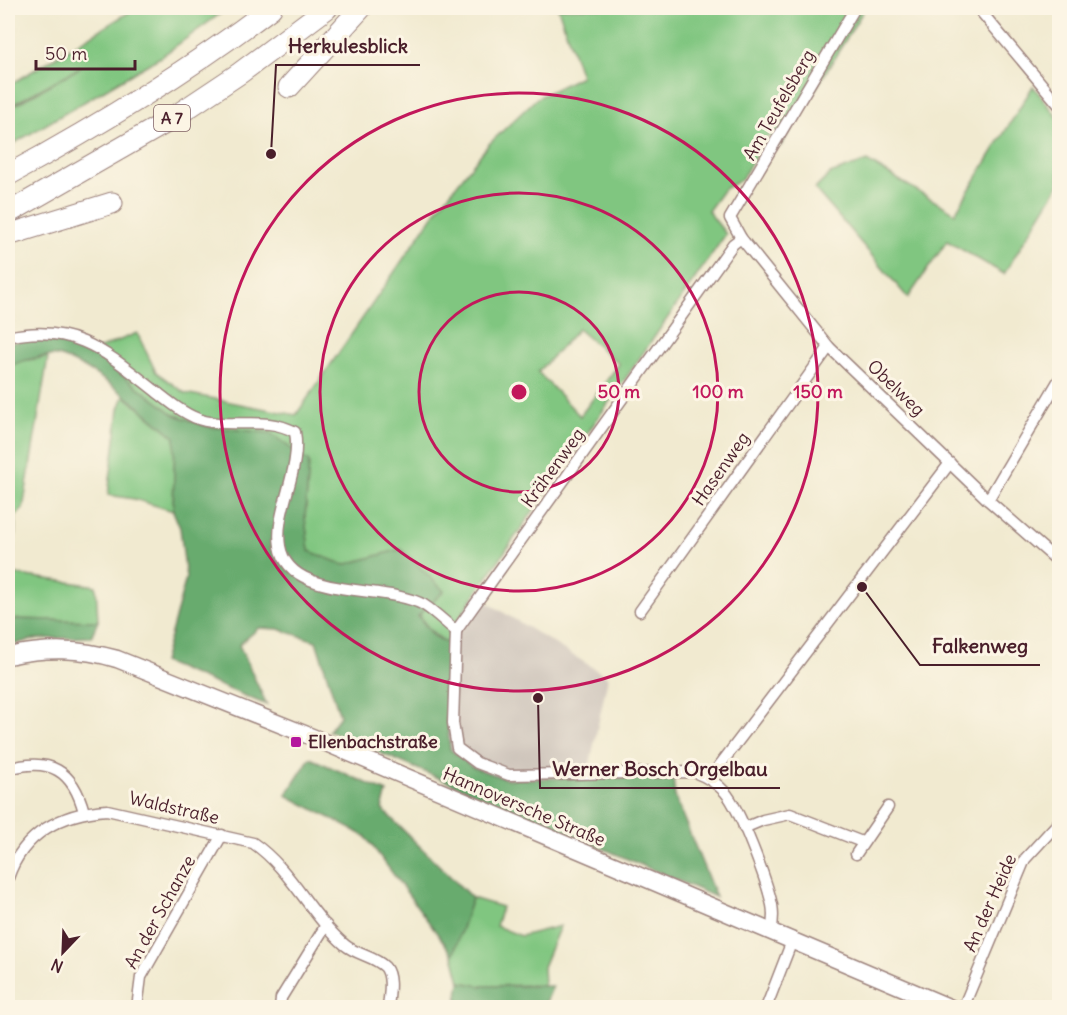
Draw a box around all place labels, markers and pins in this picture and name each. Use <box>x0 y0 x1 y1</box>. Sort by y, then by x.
callout: Herkulesblick <box>276 27 420 65</box>
centre of rings <box>509 382 529 402</box>
callout: Falkenweg <box>920 627 1040 665</box>
place label: Ellenbachstraße <box>308 730 438 753</box>
marker: Ellenbachstraße <box>289 735 303 749</box>
callout: Werner Bosch Orgelbau <box>540 750 780 788</box>

